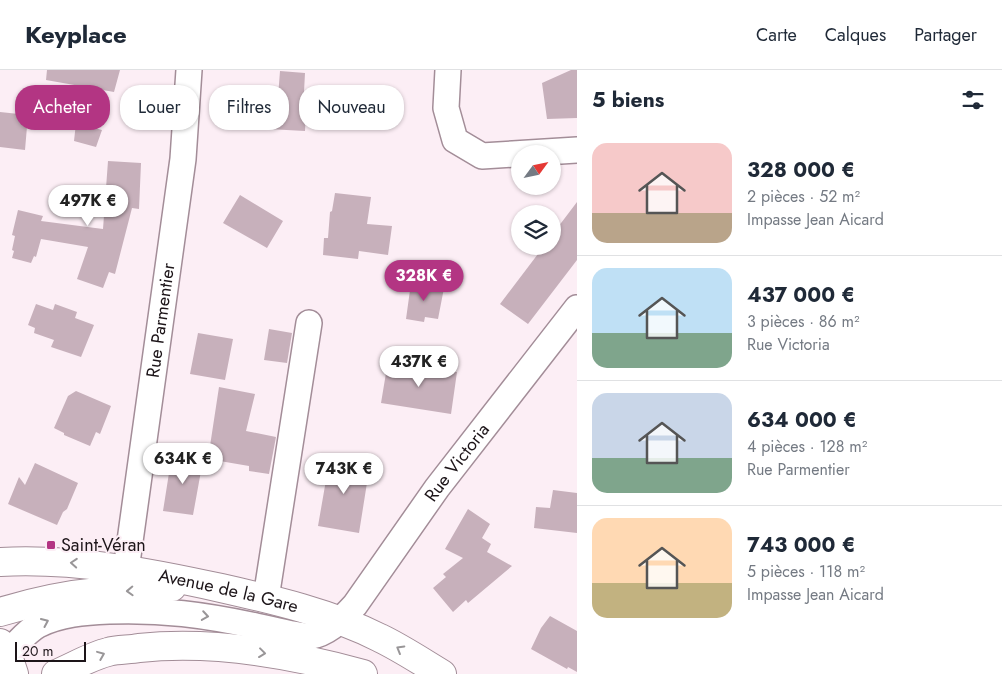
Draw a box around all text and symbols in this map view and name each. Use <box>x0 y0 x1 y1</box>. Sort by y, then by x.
text: Keyplace <box>25 17 127 52</box>
text: Carte <box>756 22 797 48</box>
text: Calques <box>825 22 886 48</box>
text: Partager <box>914 22 977 48</box>
chip: Acheter <box>15 85 110 130</box>
chip: Louer <box>120 85 199 130</box>
chip: Filtres <box>209 85 289 130</box>
chip: Nouveau <box>299 85 404 130</box>
text: 5 biens <box>592 85 664 115</box>
icon: filters <box>959 86 987 114</box>
north arrow <box>511 145 561 195</box>
map controls <box>511 145 561 255</box>
text: 328 000 € <box>747 155 855 185</box>
icon: home <box>632 163 692 223</box>
pin: 497K € <box>47 184 129 227</box>
text: 2 pièces · 52 m² <box>747 185 860 208</box>
text: 497K € <box>59 189 117 212</box>
button: layers <box>511 205 561 255</box>
text: Impasse Jean Aicard <box>747 208 884 231</box>
pin: 328K € <box>383 260 465 302</box>
street label: Rue Parmentier <box>140 261 182 379</box>
text: 328K € <box>396 264 452 287</box>
text: 437 000 € <box>747 280 855 310</box>
icon: home <box>632 288 692 348</box>
text: 3 pièces · 86 m² <box>747 310 860 333</box>
text: Rue Victoria <box>747 333 830 356</box>
pin: 437K € <box>378 346 460 388</box>
text: 437K € <box>391 350 447 373</box>
text: 634 000 € <box>747 405 857 435</box>
icon: home <box>632 413 692 473</box>
street label: Rue Victoria <box>418 418 496 507</box>
text: 4 pièces · 128 m² <box>747 435 867 458</box>
pin: 634K € <box>142 442 224 485</box>
text: 634K € <box>154 447 212 470</box>
pin: 743K € <box>303 452 385 495</box>
text: 743K € <box>315 457 373 480</box>
text: Rue Parmentier <box>747 458 850 481</box>
text: 743 000 € <box>747 530 855 560</box>
place label: Saint-Véran <box>61 532 146 558</box>
icon: home <box>632 538 692 598</box>
marker: Saint-Véran <box>45 539 57 551</box>
one-way arrow <box>69 558 77 569</box>
text: 5 pièces · 118 m² <box>747 560 865 583</box>
street label: Avenue de la Gare <box>156 562 301 619</box>
text: Impasse Jean Aicard <box>747 583 884 606</box>
one-way arrow <box>126 585 134 596</box>
one-way arrow <box>201 611 210 621</box>
one-way arrow <box>40 618 49 629</box>
scale bar <box>15 639 86 662</box>
text: 20 m <box>22 641 54 661</box>
one-way arrow <box>397 646 406 656</box>
one-way arrow <box>258 647 266 658</box>
one-way arrow <box>96 651 105 661</box>

